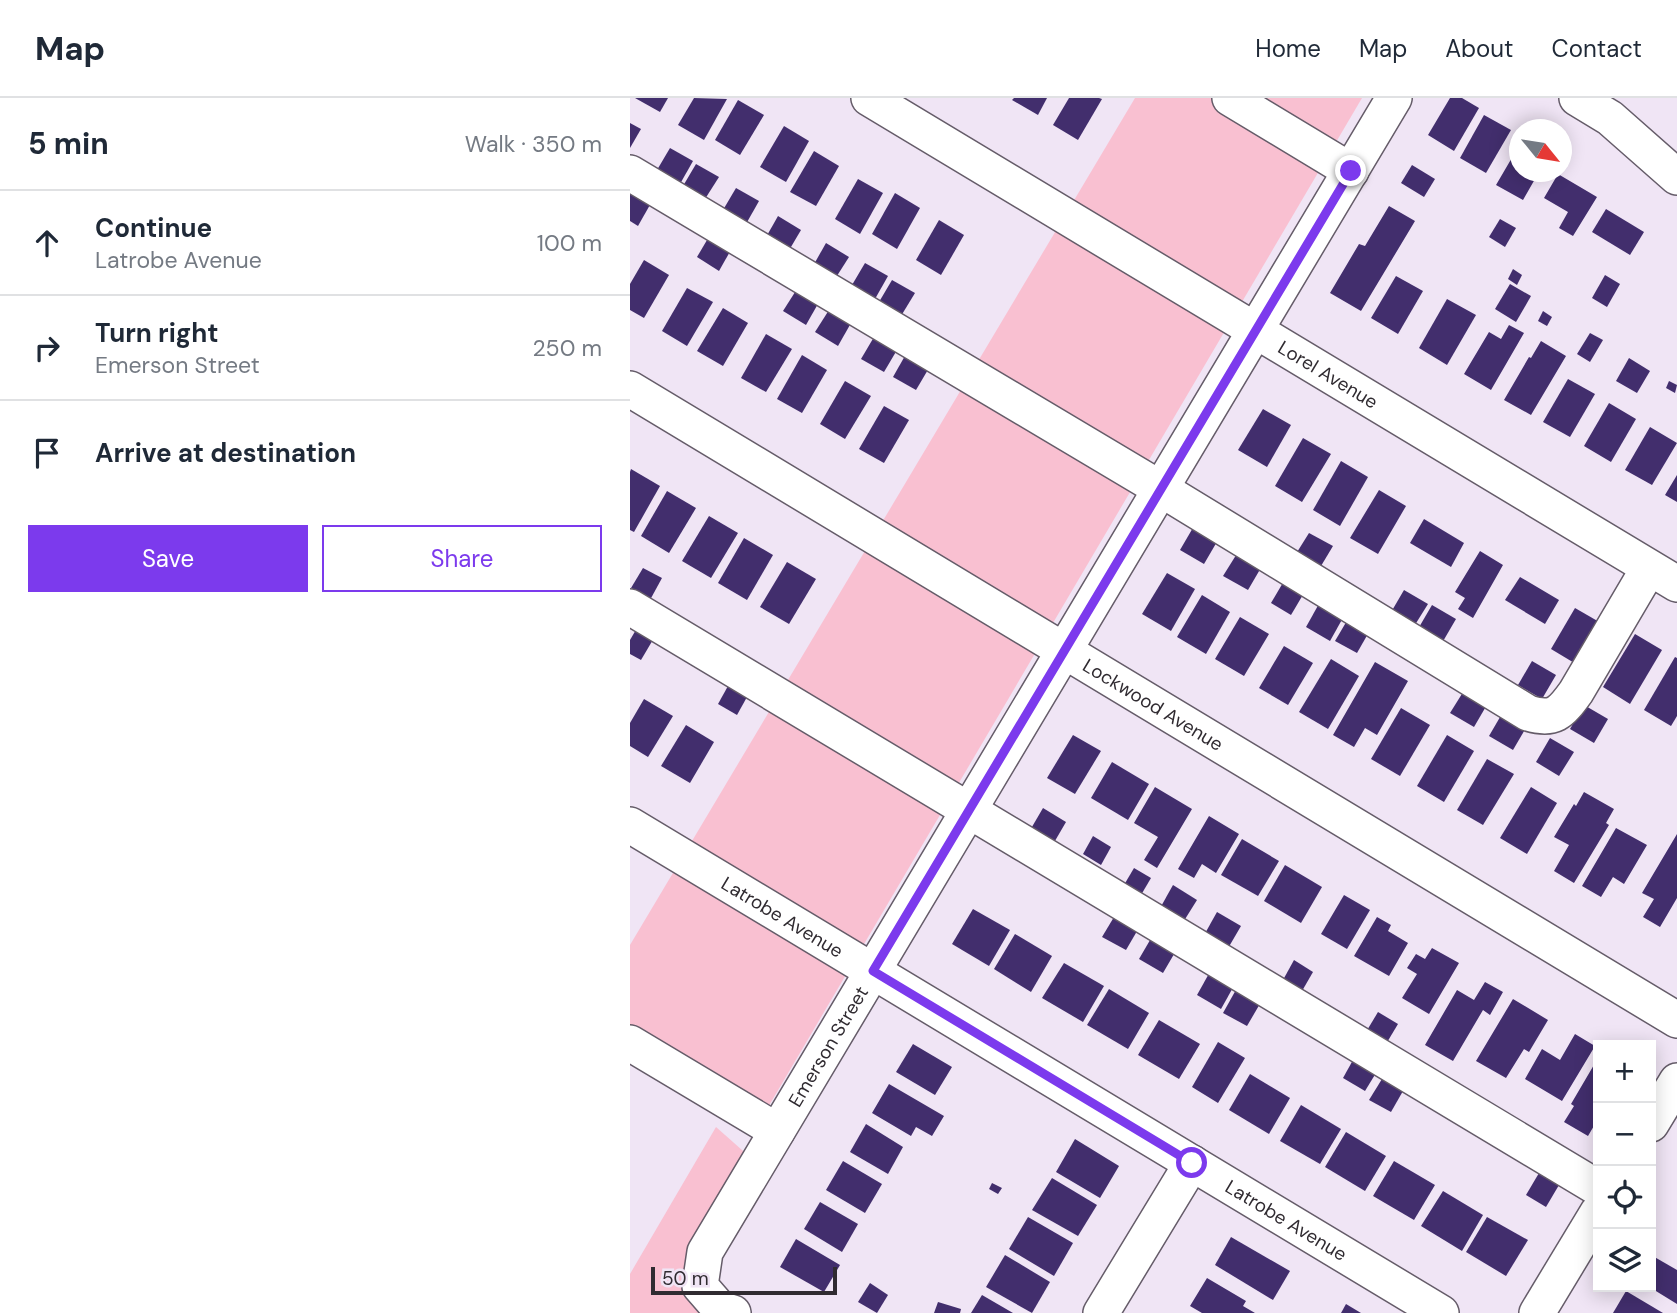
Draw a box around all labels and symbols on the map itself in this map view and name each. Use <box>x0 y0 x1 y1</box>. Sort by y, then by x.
north arrow <box>1509 119 1572 182</box>
route end <box>1335 155 1366 186</box>
street label: Lorel Avenue <box>1274 335 1383 414</box>
street label: Lockwood Avenue <box>1078 652 1228 756</box>
street label: Latrobe Avenue <box>717 871 848 963</box>
street label: Emerson Street <box>782 981 873 1111</box>
route start <box>1176 1147 1207 1178</box>
street label: Latrobe Avenue <box>1221 1174 1352 1266</box>
scale bar <box>651 1264 836 1296</box>

